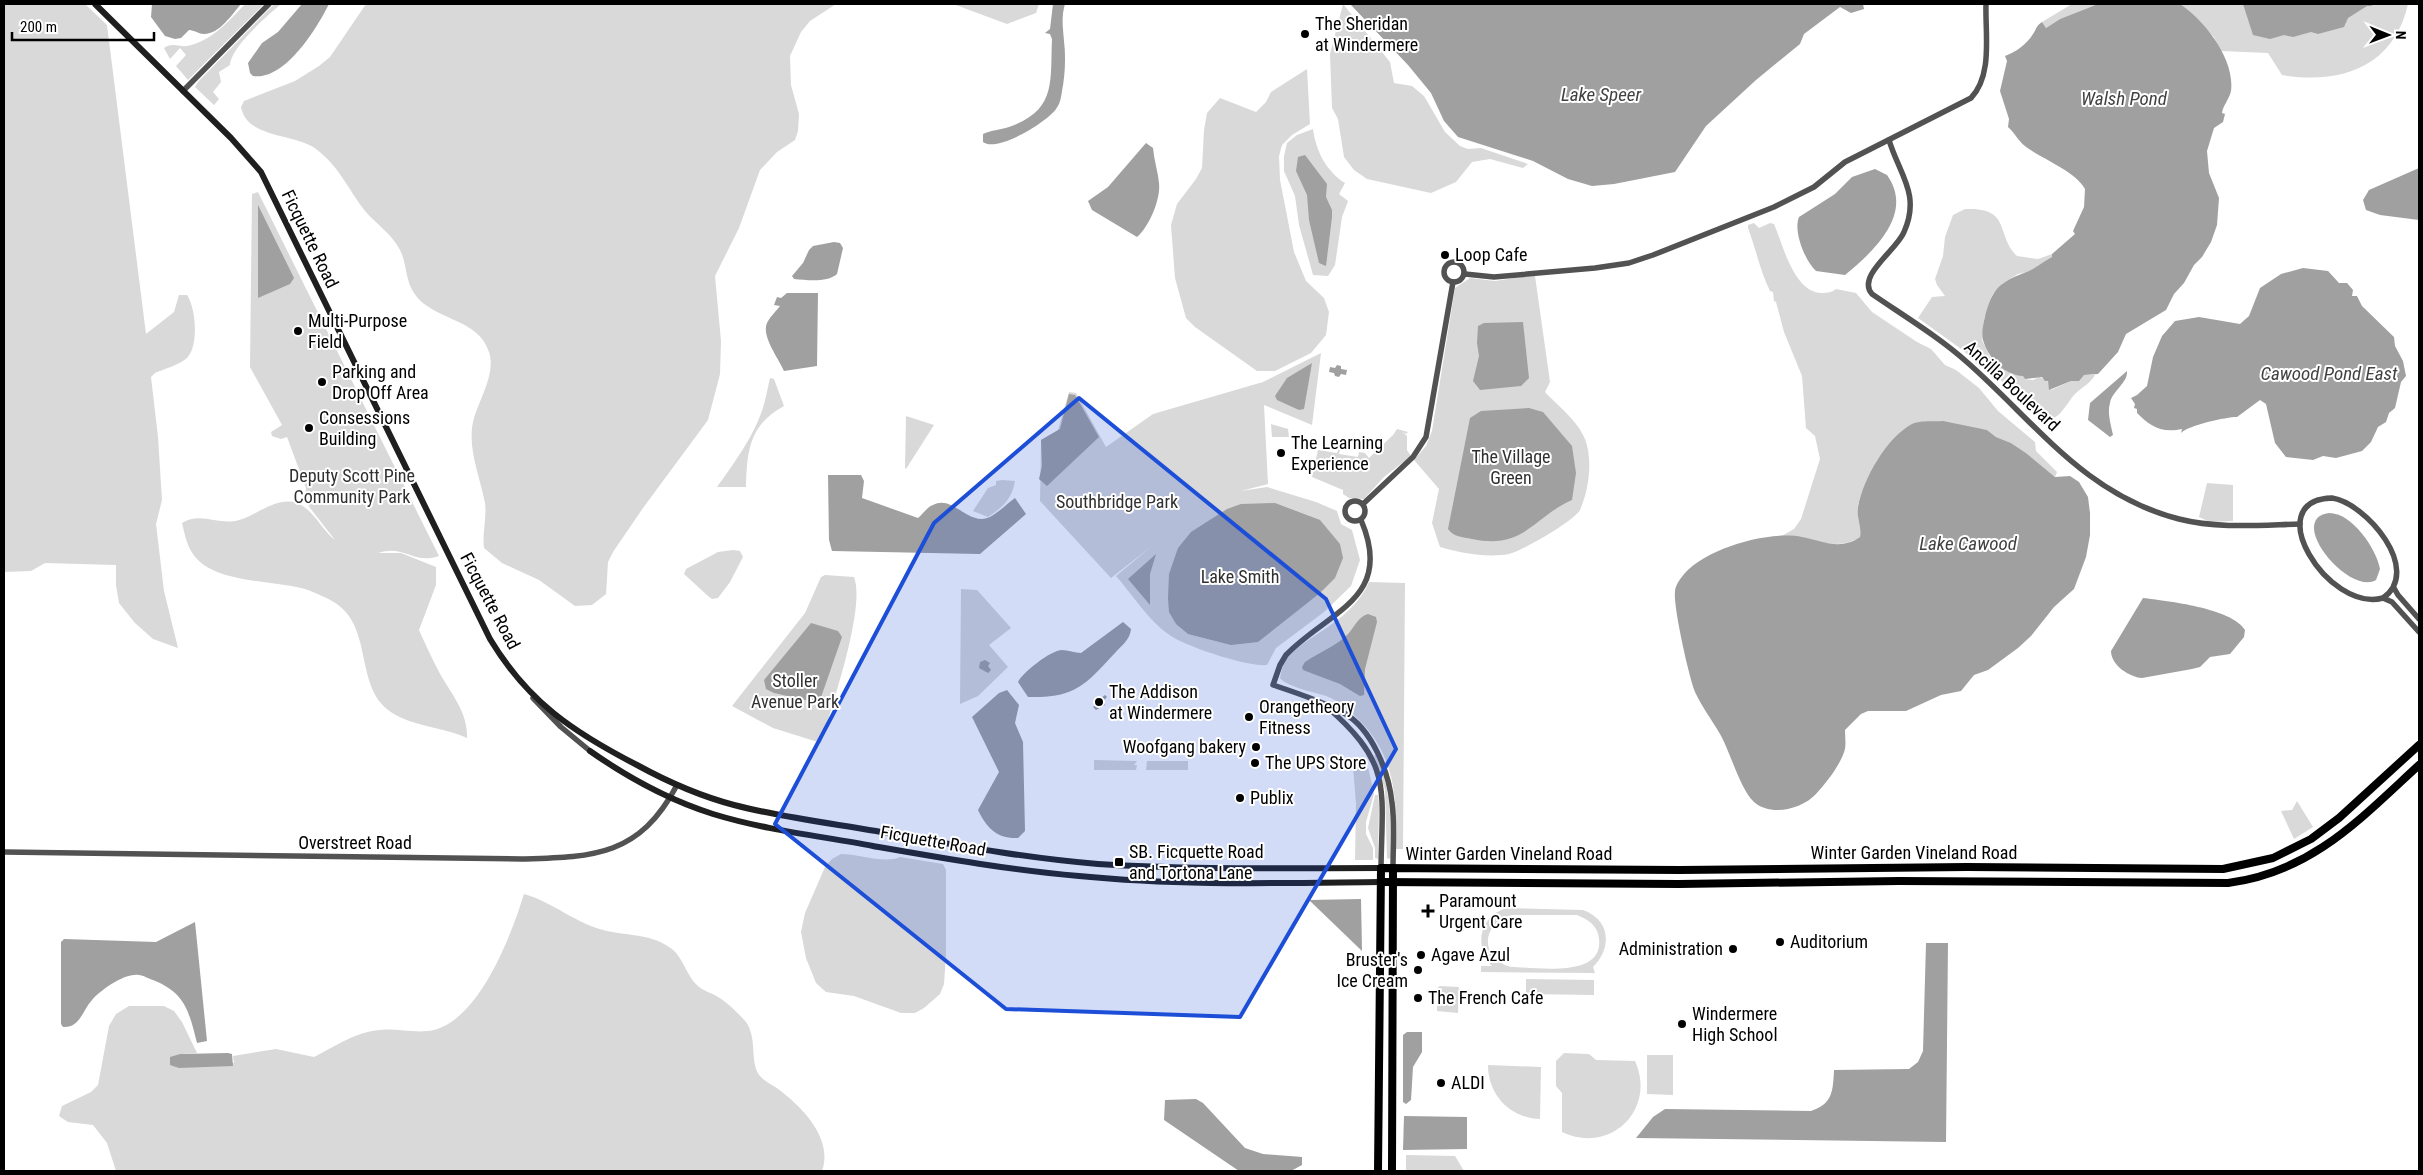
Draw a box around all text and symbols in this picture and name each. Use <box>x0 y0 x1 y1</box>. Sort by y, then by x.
scale bar <box>12 10 155 42</box>
north arrow <box>2363 10 2413 60</box>
place label: The Sheridan at Windermere <box>1315 13 1418 55</box>
text: 200 m <box>20 18 57 36</box>
marker: The Sheridan at Windermere <box>1299 28 1311 40</box>
text: N <box>2393 31 2409 40</box>
water label: Lake Speer <box>1561 83 1641 106</box>
water label: Walsh Pond <box>2081 87 2168 110</box>
street label: Ficquette Road <box>278 186 343 291</box>
place label: Loop Cafe <box>1455 244 1527 265</box>
marker: Loop Cafe <box>1439 249 1451 261</box>
place label: Multi-Purpose Field <box>308 310 407 352</box>
marker: Multi-Purpose Field <box>292 325 304 337</box>
street label: Ancilla Boulevard <box>1960 336 2064 435</box>
place label: Parking and Drop Off Area <box>332 361 429 403</box>
water label: Cawood Pond East <box>2261 362 2398 385</box>
marker: Parking and Drop Off Area <box>316 376 328 388</box>
place label: Consessions Building <box>319 407 410 449</box>
marker: Consessions Building <box>303 422 315 434</box>
place label: The Learning Experience <box>1291 432 1383 474</box>
park label: The Village Green <box>1471 446 1551 488</box>
marker: The Learning Experience <box>1275 447 1287 459</box>
park label: Deputy Scott Pine Community Park <box>289 465 415 507</box>
park label: Southbridge Park <box>1056 491 1178 512</box>
water label: Lake Cawood <box>1919 532 2018 555</box>
street label: Ficquette Road <box>456 549 525 653</box>
park label: Lake Smith <box>1201 566 1279 587</box>
park label: Stoller Avenue Park <box>751 670 839 712</box>
place label: The Addison at Windermere <box>1109 681 1212 723</box>
marker: The Addison at Windermere <box>1093 696 1105 708</box>
place label: Orangetheory Fitness <box>1259 696 1355 738</box>
marker: Orangetheory Fitness <box>1243 711 1255 723</box>
place label: Woofgang bakery <box>1123 736 1247 757</box>
marker: Woofgang bakery <box>1250 741 1262 753</box>
place label: The UPS Store <box>1265 752 1366 773</box>
marker: The UPS Store <box>1249 757 1261 769</box>
place label: Publix <box>1250 787 1294 808</box>
marker: Publix <box>1234 792 1246 804</box>
street label: Ficquette Road <box>879 821 987 860</box>
street label: Overstreet Road <box>298 832 412 853</box>
place label: SB. Ficquette Road and Tortona Lane <box>1129 841 1264 883</box>
street label: Winter Garden Vineland Road <box>1811 842 2017 863</box>
street label: Winter Garden Vineland Road <box>1406 843 1612 864</box>
marker: SB. Ficquette Road and Tortona Lane <box>1113 856 1125 868</box>
place label: Paramount Urgent Care <box>1439 890 1523 932</box>
marker: Paramount Urgent Care <box>1421 904 1435 918</box>
place label: Auditorium <box>1790 931 1868 952</box>
marker: Auditorium <box>1774 936 1786 948</box>
place label: Administration <box>1619 938 1723 959</box>
marker: Administration <box>1727 943 1739 955</box>
place label: Agave Azul <box>1431 944 1510 965</box>
place label: Bruster's Ice Cream <box>1336 949 1408 991</box>
marker: Agave Azul <box>1415 949 1427 961</box>
marker: Bruster's Ice Cream <box>1412 964 1424 976</box>
place label: The French Cafe <box>1428 987 1543 1008</box>
marker: The French Cafe <box>1412 992 1424 1004</box>
place label: Windermere High School <box>1692 1003 1778 1045</box>
marker: Windermere High School <box>1676 1018 1688 1030</box>
place label: ALDI <box>1451 1072 1485 1093</box>
marker: ALDI <box>1435 1077 1447 1089</box>

